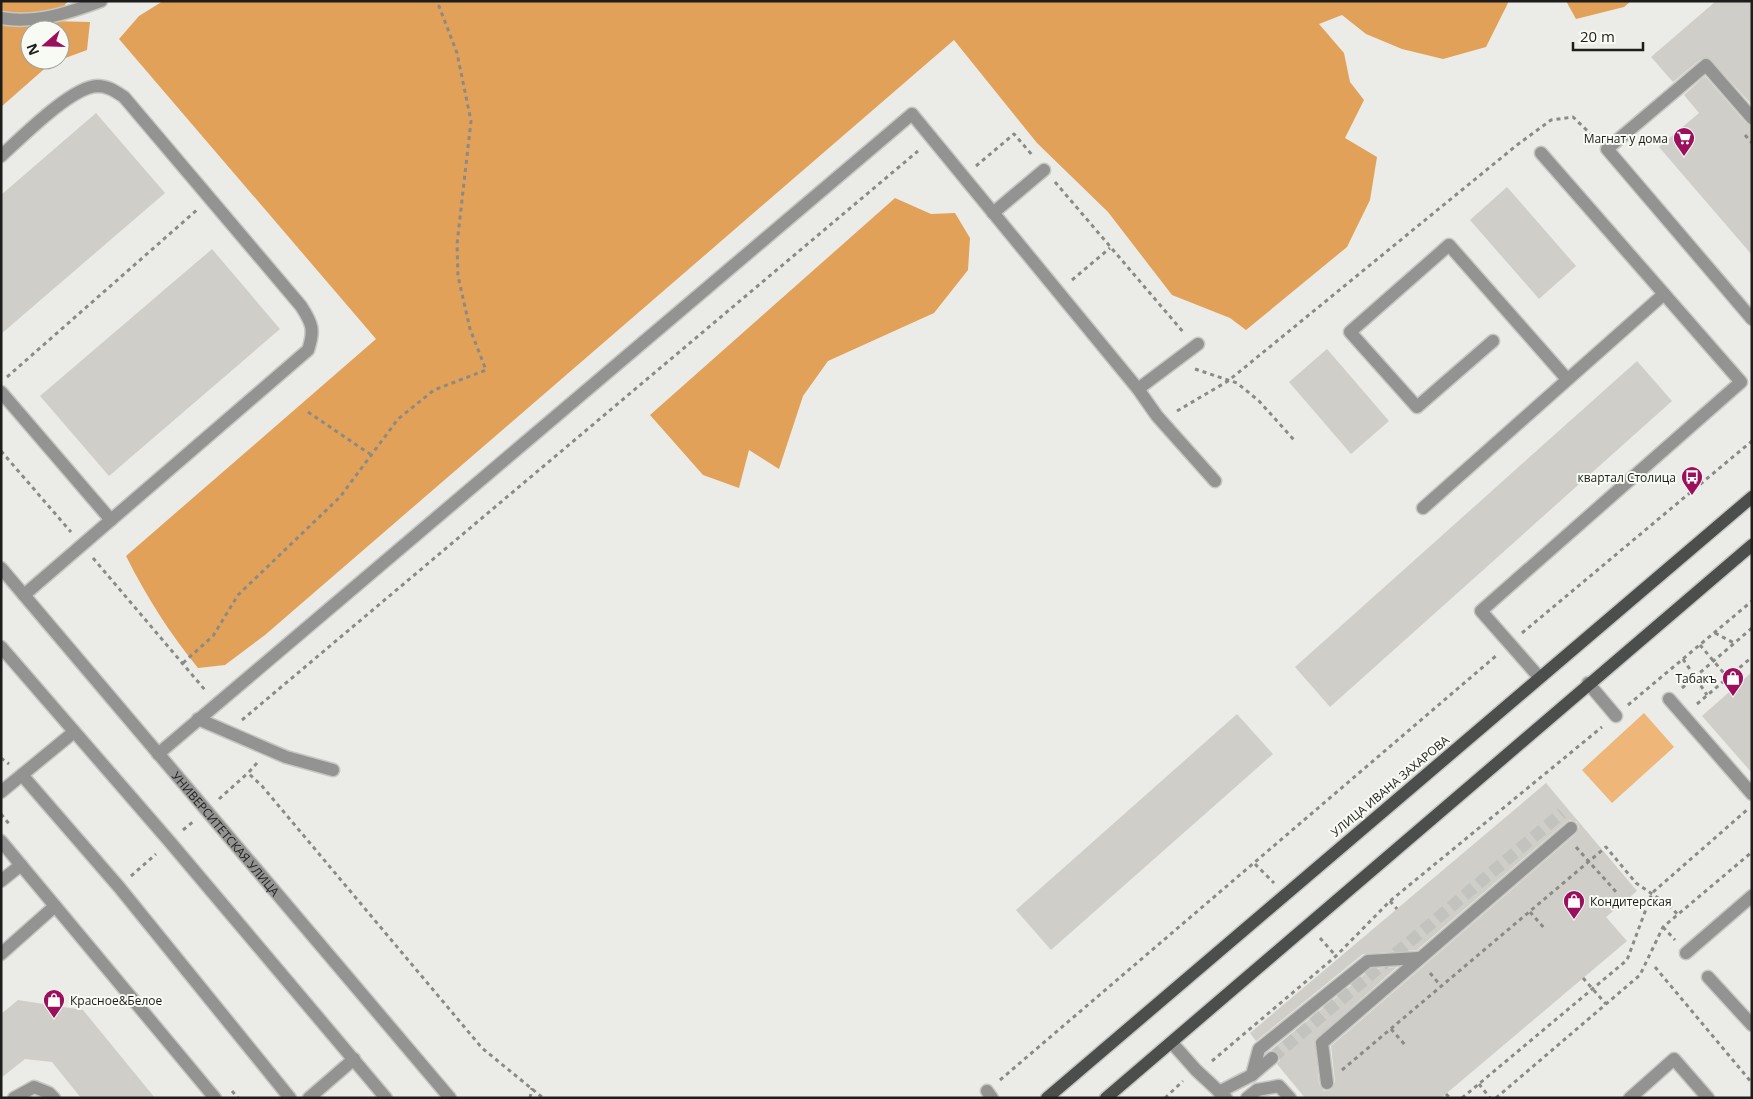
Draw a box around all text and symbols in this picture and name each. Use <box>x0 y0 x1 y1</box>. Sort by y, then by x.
north arrow <box>20 20 70 70</box>
scale bar <box>1573 20 1643 52</box>
text: 20 m <box>1580 26 1615 46</box>
text: N <box>21 41 43 58</box>
supermarket icon: Магнат у дома <box>1672 126 1696 157</box>
place label: Магнат у дома <box>1584 130 1668 147</box>
bus stop icon: квартал Столица <box>1680 465 1704 496</box>
place label: квартал Столица <box>1577 469 1676 486</box>
shop icon: Табакъ <box>1721 666 1745 697</box>
place label: Табакъ <box>1675 670 1717 687</box>
street label: УЛИЦА ИВАНА ЗАХАРОВА <box>1327 731 1453 841</box>
street label: УНИВЕРСИТЕТСКАЯ УЛИЦА <box>168 768 284 900</box>
shop icon: Кондитерская <box>1562 889 1586 920</box>
place label: Кондитерская <box>1590 893 1672 910</box>
shop icon: Красное&Белое <box>42 988 66 1019</box>
place label: Красное&Белое <box>70 992 163 1009</box>

